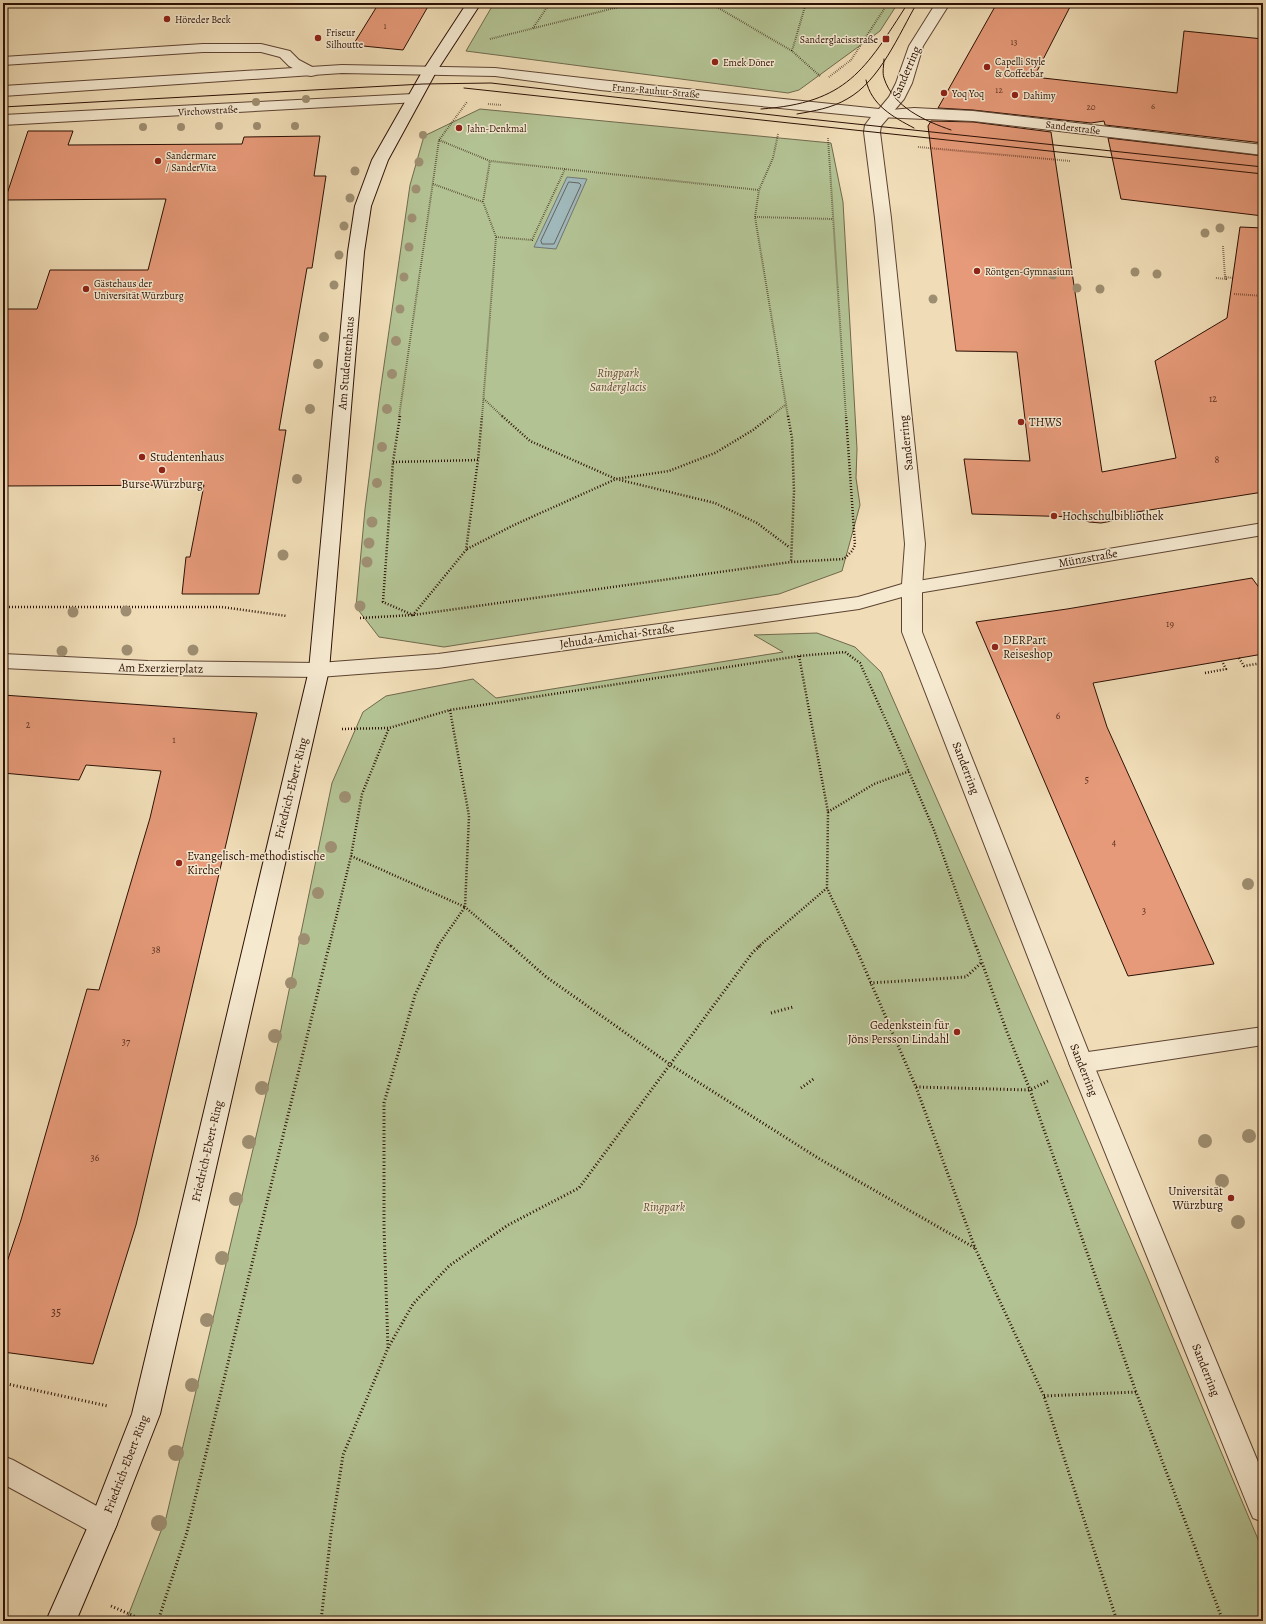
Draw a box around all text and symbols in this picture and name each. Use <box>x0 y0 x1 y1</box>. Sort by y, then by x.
place label: Höreder Beck <box>175 13 231 26</box>
marker: Höreder Beck <box>162 14 172 24</box>
house number: 1 <box>383 20 387 32</box>
place label: Friseur Silhoutte <box>326 26 364 51</box>
marker: Friseur Silhoutte <box>313 33 323 43</box>
place label: Sanderglacisstraße <box>800 33 879 46</box>
marker: Sanderglacisstraße <box>881 34 891 44</box>
house number: 13 <box>1011 36 1018 48</box>
street label: Sanderring <box>888 43 924 101</box>
place label: Capelli Style & Coffeebar <box>995 55 1046 80</box>
place label: Emek Döner <box>723 56 774 69</box>
marker: Emek Döner <box>710 57 720 67</box>
marker: Capelli Style & Coffeebar <box>982 62 992 72</box>
street label: Franz-Rauhut-Straße <box>612 80 701 101</box>
house number: 12 <box>995 84 1003 96</box>
place label: Yoq Yoq <box>951 87 984 100</box>
marker: Yoq Yoq <box>939 88 949 98</box>
place label: Dahimy <box>1023 89 1056 102</box>
marker: Dahimy <box>1010 90 1020 100</box>
house number: 6 <box>1151 100 1155 112</box>
house number: 20 <box>1086 101 1096 113</box>
street label: Virchowstraße <box>177 102 239 119</box>
street label: Sanderstraße <box>1045 118 1102 137</box>
place label: Jahn-Denkmal <box>467 122 527 135</box>
marker: Jahn-Denkmal <box>454 123 464 133</box>
place label: Sandermare / SanderVita <box>166 149 217 174</box>
marker: Sandermare / SanderVita <box>153 156 163 166</box>
place label: Röntgen-Gymnasium <box>985 265 1074 278</box>
marker: Röntgen-Gymnasium <box>972 266 982 276</box>
place label: Gästehaus der Universität Würzburg <box>94 277 184 302</box>
marker: Gästehaus der Universität Würzburg <box>81 284 91 294</box>
street label: Am Studentenhaus <box>334 316 358 411</box>
park label: Ringpark Sanderglacis <box>590 365 646 395</box>
house number: 12 <box>1209 392 1217 405</box>
place label: THWS <box>1029 414 1062 430</box>
street label: Sanderring <box>895 415 917 471</box>
marker: THWS <box>1016 417 1026 427</box>
place label: Studentenhaus <box>150 449 225 465</box>
marker: Studentenhaus <box>137 452 147 462</box>
house number: 8 <box>1215 453 1220 466</box>
marker: Burse Würzburg <box>157 465 167 475</box>
place label: Burse Würzburg <box>121 476 203 492</box>
place label: Hochschulbibliothek <box>1062 508 1164 524</box>
marker: Hochschulbibliothek <box>1049 511 1059 521</box>
street label: Münzstraße <box>1057 545 1119 571</box>
house number: 19 <box>1166 617 1174 630</box>
street label: Jehuda-Amichai-Straße <box>559 620 675 652</box>
place label: DERPart Reiseshop <box>1003 632 1052 662</box>
marker: DERPart Reiseshop <box>990 642 1000 652</box>
street label: Am Exerzierplatz <box>117 659 204 677</box>
house number: 6 <box>1056 709 1061 722</box>
house number: 2 <box>26 718 31 731</box>
house number: 1 <box>172 733 176 746</box>
street label: Friedrich-Ebert-Ring <box>271 736 311 840</box>
street label: Sanderring <box>949 739 983 797</box>
house number: 5 <box>1085 773 1089 786</box>
house number: 4 <box>1112 836 1117 849</box>
place label: Evangelisch-methodistische Kirche <box>187 848 325 878</box>
marker: Evangelisch-methodistische Kirche <box>174 858 184 868</box>
house number: 3 <box>1142 904 1146 917</box>
house number: 38 <box>151 943 161 956</box>
place label: Gedenkstein für Jöns Persson Lindahl <box>848 1017 949 1047</box>
marker: Gedenkstein für Jöns Persson Lindahl <box>952 1027 962 1037</box>
house number: 37 <box>122 1035 131 1048</box>
street label: Sanderring <box>1066 1041 1102 1099</box>
street label: Friedrich-Ebert-Ring <box>188 1099 226 1203</box>
house number: 36 <box>91 1151 100 1164</box>
place label: Universität Würzburg <box>1168 1183 1223 1213</box>
marker: Universität Würzburg <box>1226 1193 1236 1203</box>
park label: Ringpark <box>643 1199 686 1215</box>
house number: 35 <box>51 1304 61 1320</box>
street label: Sanderring <box>1188 1341 1224 1399</box>
street label: Friedrich-Ebert-Ring <box>100 1413 152 1515</box>

